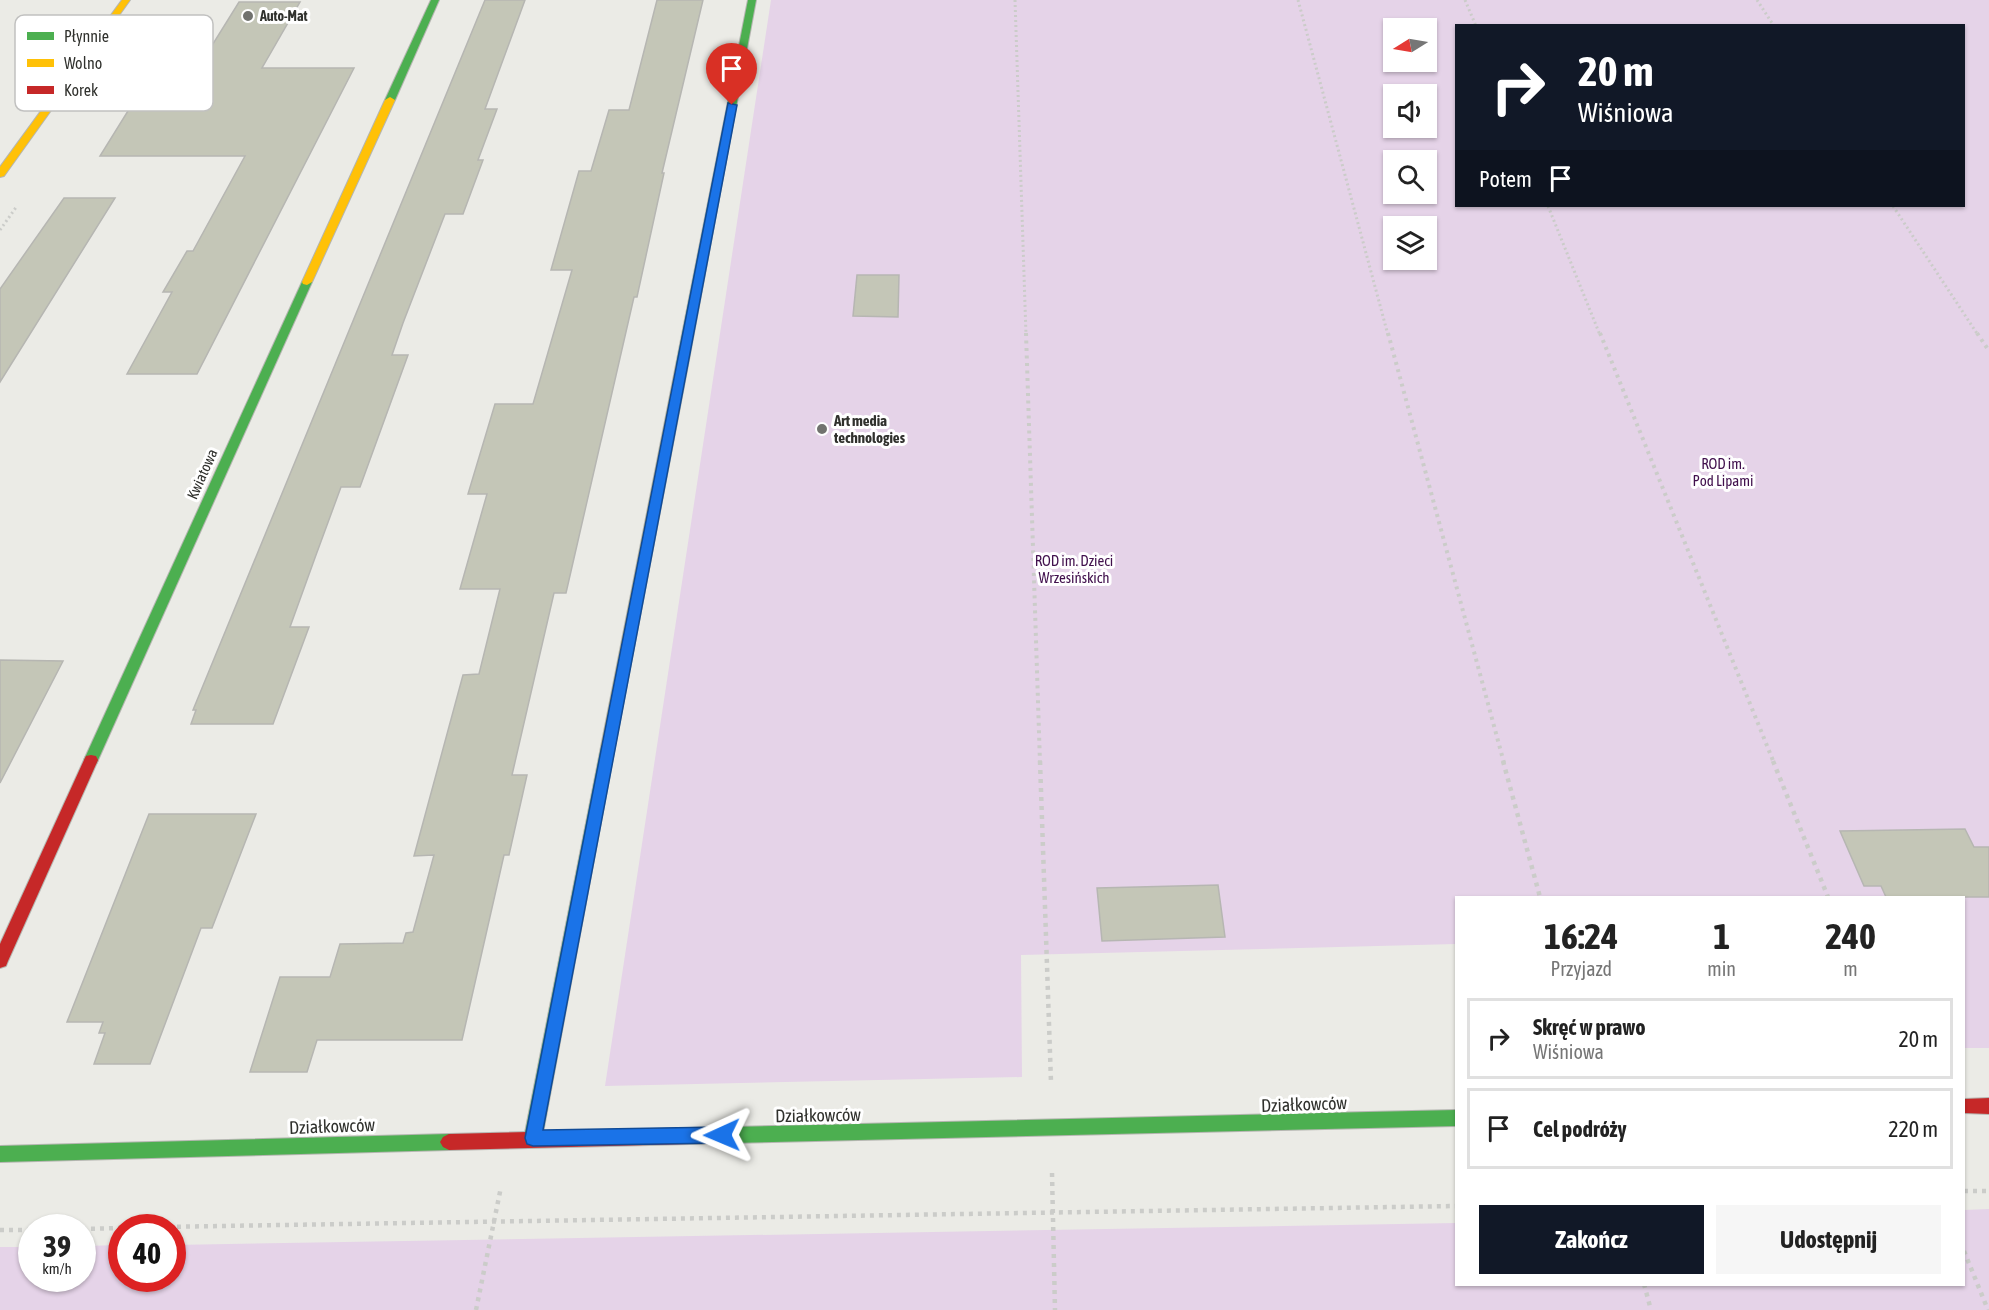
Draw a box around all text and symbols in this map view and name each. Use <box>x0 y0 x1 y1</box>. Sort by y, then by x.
place label: Auto-Mat <box>259 8 308 24</box>
marker: Auto-Mat <box>241 9 255 23</box>
legend <box>15 15 213 111</box>
north arrow <box>1383 18 1437 72</box>
map controls <box>1383 18 1437 270</box>
text: Płynnie <box>64 27 109 46</box>
pin <box>706 43 757 105</box>
text: 20 m <box>1578 47 1653 95</box>
icon: right <box>1479 48 1557 126</box>
icon: arrive <box>715 52 748 85</box>
text: Wolno <box>64 54 102 72</box>
text: Korek <box>64 81 98 99</box>
button: sound <box>1383 84 1437 138</box>
text: Wiśniowa <box>1578 97 1673 128</box>
button: search <box>1383 150 1437 204</box>
icon: arrive <box>1544 162 1577 195</box>
text: Potem <box>1479 166 1532 192</box>
button: layers <box>1383 216 1437 270</box>
place label: Art media technologies <box>833 412 906 446</box>
marker: Art media technologies <box>815 422 829 436</box>
street label: Kwiatowa <box>183 446 221 502</box>
park label: ROD im. Pod Lipami <box>1692 455 1754 489</box>
park label: ROD im. Dzieci Wrzesińskich <box>1035 552 1113 586</box>
text: 16:24 <box>1544 915 1618 957</box>
text: 1 <box>1713 915 1730 957</box>
text: 240 <box>1825 915 1876 957</box>
text: Przyjazd <box>1550 957 1612 980</box>
text: min <box>1707 957 1736 980</box>
text: m <box>1843 957 1858 980</box>
text: Skręć w prawo <box>1533 1014 1646 1040</box>
icon: right <box>1482 1022 1515 1055</box>
text: 20 m <box>1898 1026 1938 1052</box>
text: Wiśniowa <box>1533 1040 1604 1063</box>
street label: Działkowców <box>1261 1092 1348 1116</box>
position arrow <box>690 1103 754 1167</box>
street label: Działkowców <box>775 1104 861 1126</box>
icon: arrive <box>1482 1112 1515 1145</box>
street label: Działkowców <box>289 1114 376 1138</box>
text: Cel podróży <box>1533 1116 1627 1142</box>
text: 220 m <box>1888 1116 1938 1142</box>
button: Zakończ <box>1479 1205 1704 1274</box>
button: Udostępnij <box>1716 1205 1941 1274</box>
speed limit sign: 40 <box>108 1214 186 1292</box>
text: 39 <box>43 1229 71 1263</box>
text: km/h <box>42 1260 72 1277</box>

